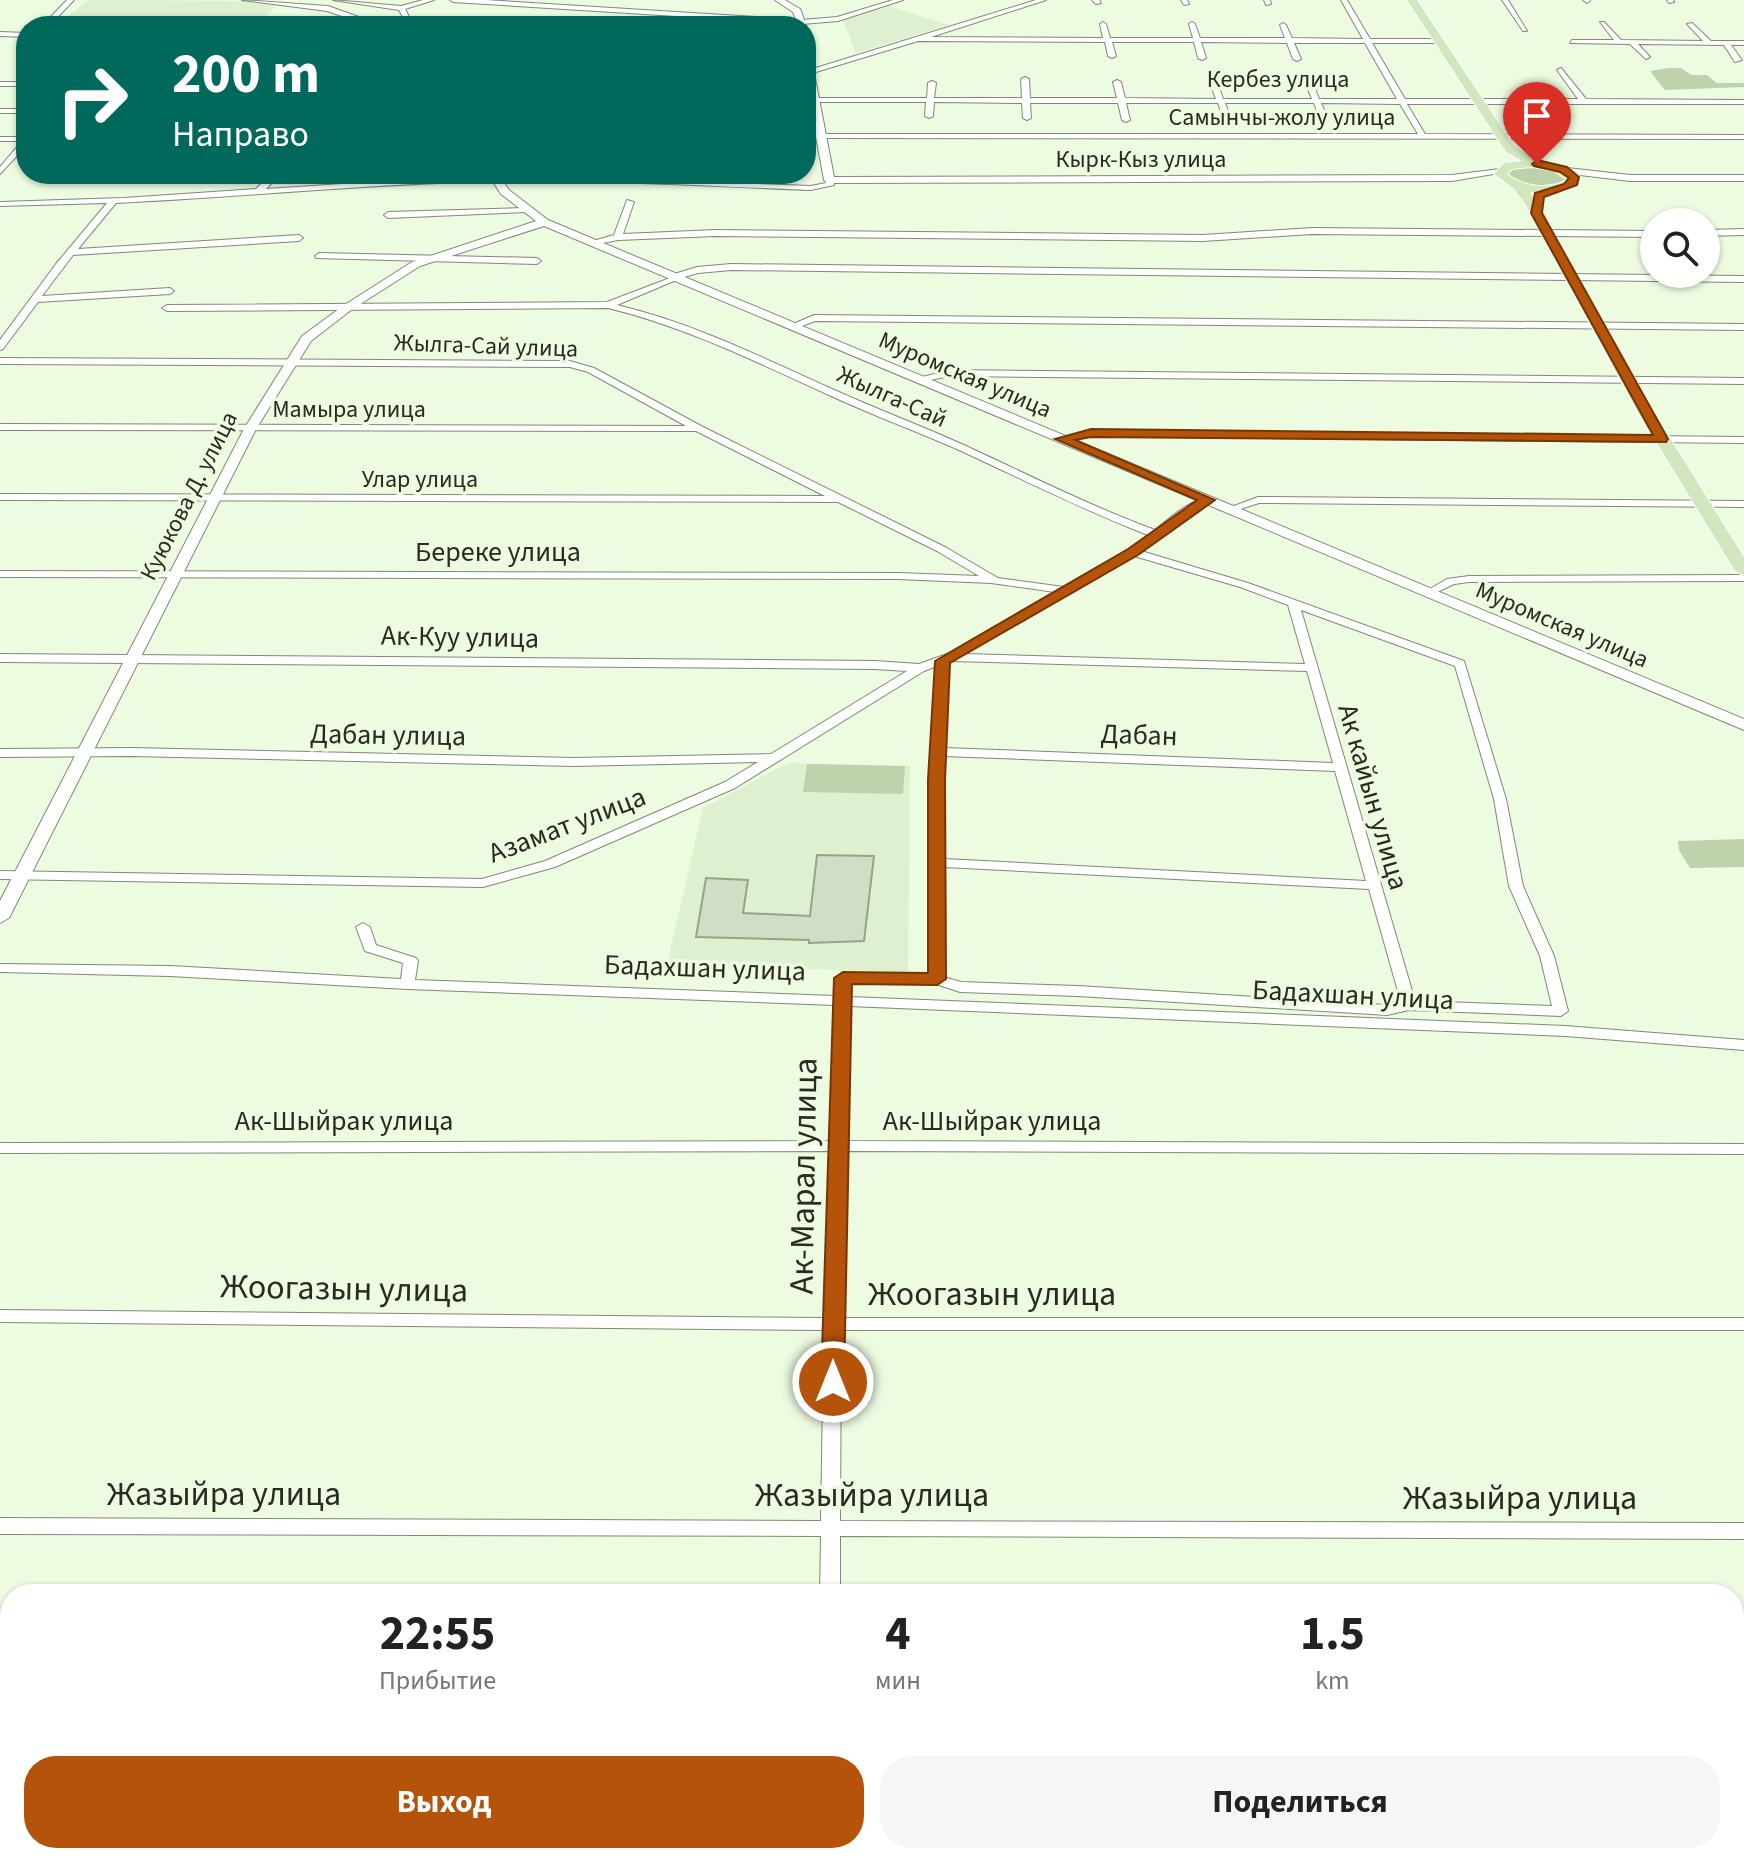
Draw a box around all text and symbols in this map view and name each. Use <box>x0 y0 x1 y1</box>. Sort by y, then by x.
text: 200 m <box>172 35 320 114</box>
icon: right <box>40 48 144 152</box>
street label: Кербез улица <box>1207 62 1349 97</box>
pin <box>1503 82 1571 164</box>
icon: arrive <box>1515 94 1559 138</box>
street label: Самынчы-жолу улица <box>1169 100 1395 135</box>
text: Направо <box>172 109 309 160</box>
street label: Кырк-Кыз улица <box>1056 142 1226 177</box>
map controls <box>1640 208 1720 288</box>
button: search <box>1640 208 1720 288</box>
street label: Муромская улица <box>873 323 1057 427</box>
street label: Жылга-Сай улица <box>393 325 579 367</box>
street label: Жылга-Сай <box>832 357 952 437</box>
street label: Мамыра улица <box>272 392 426 427</box>
street label: Куюкова Д. улица <box>131 405 247 587</box>
street label: Улар улица <box>362 462 478 497</box>
street label: Береке улица <box>415 532 581 572</box>
street label: Муромская улица <box>1470 573 1654 677</box>
street label: Ак-Куу улица <box>381 616 539 658</box>
street label: Ак кайын улица <box>1327 699 1419 895</box>
street label: Дабан улица <box>310 714 466 756</box>
street label: Дабан <box>1100 714 1178 756</box>
street label: Азамат улица <box>482 777 652 873</box>
street label: Бадахшан улица <box>603 944 807 992</box>
street label: Бадахшан улица <box>1251 970 1455 1020</box>
street label: Ак-Марал улица <box>777 1057 831 1295</box>
street label: Ак-Шыйрак улица <box>235 1101 453 1141</box>
street label: Ак-Шыйрак улица <box>883 1101 1101 1141</box>
street label: Жоогазын улица <box>219 1262 469 1316</box>
street label: Жоогазын улица <box>868 1270 1116 1319</box>
position arrow <box>791 1340 875 1424</box>
street label: Жазыйра улица <box>107 1470 341 1519</box>
street label: Жазыйра улица <box>755 1471 989 1520</box>
street label: Жазыйра улица <box>1403 1474 1637 1523</box>
text: 22:55 <box>380 1600 495 1668</box>
text: 4 <box>885 1600 911 1668</box>
text: 1.5 <box>1300 1600 1365 1668</box>
text: Прибытие <box>379 1662 496 1699</box>
text: мин <box>875 1662 921 1699</box>
text: km <box>1315 1662 1350 1699</box>
button: Выход <box>24 1756 864 1848</box>
button: Поделиться <box>880 1756 1720 1848</box>

